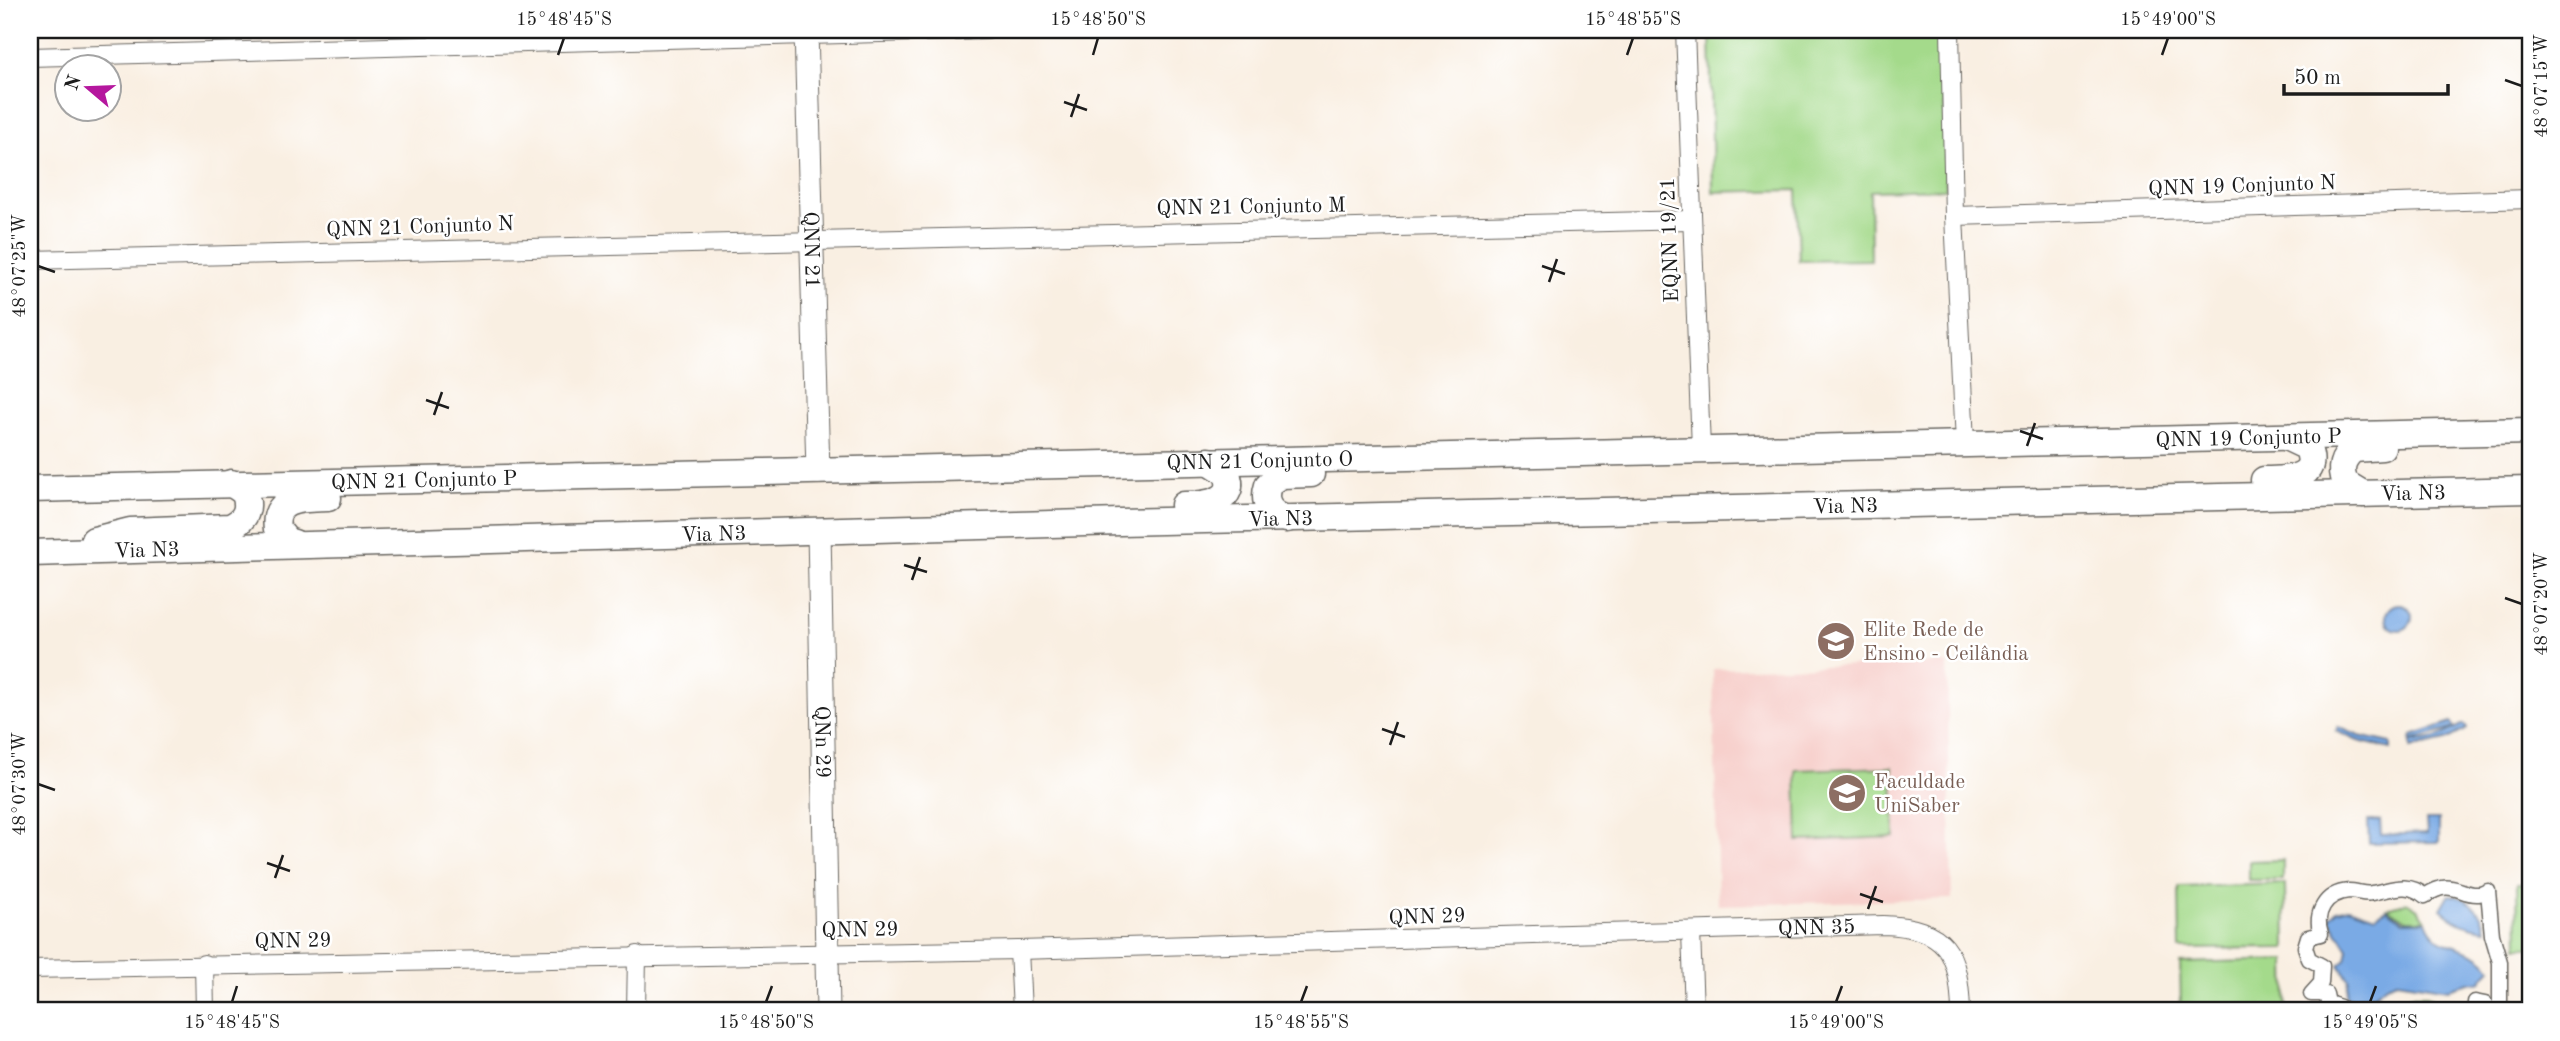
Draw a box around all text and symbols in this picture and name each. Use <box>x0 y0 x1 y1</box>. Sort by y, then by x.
text: 15°48'45"S <box>516 11 612 29</box>
text: 15°48'50"S <box>1050 11 1146 29</box>
text: 15°48'55"S <box>1585 11 1681 29</box>
text: 15°49'00"S <box>2120 11 2216 29</box>
text: 48°07'15"W <box>2533 34 2551 138</box>
north arrow <box>52 52 122 122</box>
scale bar <box>2284 52 2448 96</box>
text: 50 m <box>2294 68 2341 89</box>
text: N <box>63 73 86 93</box>
street label: QNN 19 Conjunto N <box>2148 173 2336 200</box>
street label: EQNN 19/21 <box>1658 177 1683 303</box>
street label: QNN 21 Conjunto M <box>1156 195 1346 220</box>
street label: QNN 21 <box>799 211 822 289</box>
text: 48°07'25"W <box>11 214 29 318</box>
street label: QNN 21 Conjunto N <box>326 214 514 241</box>
street label: QNN 19 Conjunto P <box>2155 426 2342 452</box>
street label: QNN 21 Conjunto O <box>1166 449 1353 475</box>
street label: QNN 21 Conjunto P <box>331 469 517 494</box>
street label: Via N3 <box>2380 483 2446 505</box>
street label: Via N3 <box>1812 496 1878 518</box>
street label: Via N3 <box>1248 509 1314 531</box>
street label: Via N3 <box>681 524 747 546</box>
street label: Via N3 <box>114 540 180 563</box>
text: 48°07'20"W <box>2533 552 2551 656</box>
school or university icon: Elite Rede de Ensino - Ceilândia <box>1815 620 1857 662</box>
place label: Elite Rede de Ensino - Ceilândia <box>1863 620 2029 665</box>
street label: QNn 29 <box>810 706 833 778</box>
text: 48°07'30"W <box>11 732 29 836</box>
school or university icon: Faculdade UniSaber <box>1826 772 1868 814</box>
place label: Faculdade UniSaber <box>1874 772 1965 817</box>
street label: QNN 29 <box>1388 906 1466 929</box>
street label: QNN 35 <box>1778 917 1855 940</box>
street label: QNN 29 <box>821 919 899 942</box>
street label: QNN 29 <box>254 930 332 953</box>
text: 15°48'45"S <box>184 1014 280 1032</box>
text: 15°48'50"S <box>718 1014 814 1032</box>
text: 15°48'55"S <box>1253 1014 1349 1032</box>
text: 15°49'00"S <box>1788 1014 1884 1032</box>
text: 15°49'05"S <box>2322 1014 2418 1032</box>

